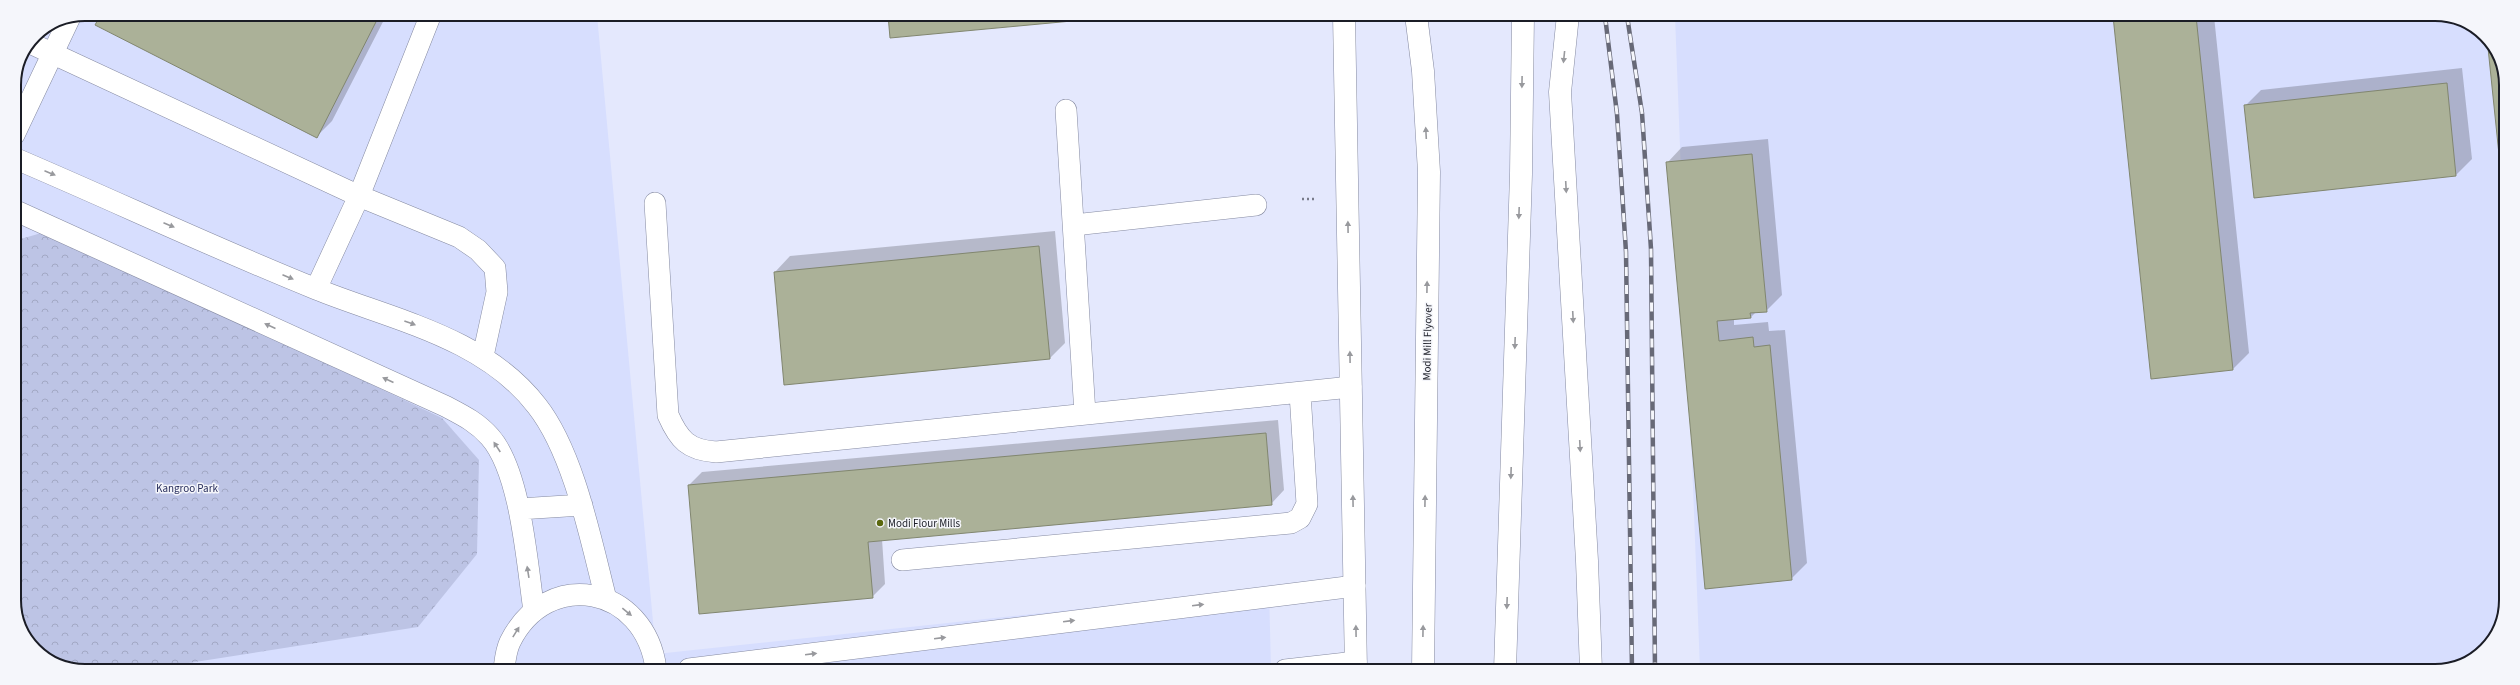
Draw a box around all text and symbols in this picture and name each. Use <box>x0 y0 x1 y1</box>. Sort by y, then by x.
one-way arrow <box>1561 51 1567 63</box>
one-way arrow <box>1519 76 1525 89</box>
one-way arrow <box>1423 127 1430 139</box>
one-way arrow <box>44 171 56 177</box>
one-way arrow <box>1562 181 1569 193</box>
one-way arrow <box>1516 207 1523 219</box>
one-way arrow <box>1345 220 1351 233</box>
one-way arrow <box>163 222 175 228</box>
one-way arrow <box>283 274 294 280</box>
one-way arrow <box>1424 280 1430 293</box>
street label: Modi Mill Flyover <box>1419 303 1436 381</box>
one-way arrow <box>1569 311 1576 323</box>
one-way arrow <box>404 321 416 327</box>
one-way arrow <box>264 323 275 329</box>
one-way arrow <box>1512 337 1519 349</box>
one-way arrow <box>1347 350 1353 363</box>
one-way arrow <box>382 377 394 383</box>
one-way arrow <box>1577 440 1583 453</box>
one-way arrow <box>493 442 501 452</box>
one-way arrow <box>1508 467 1515 479</box>
park label: Kangroo Park <box>156 481 218 496</box>
one-way arrow <box>1350 494 1356 507</box>
one-way arrow <box>1422 494 1428 507</box>
place label: Modi Flour Mills <box>888 516 960 531</box>
marker: Modi Flour Mills <box>875 518 885 528</box>
one-way arrow <box>525 566 531 578</box>
one-way arrow <box>1504 597 1511 609</box>
one-way arrow <box>1192 602 1204 608</box>
one-way arrow <box>622 608 633 616</box>
one-way arrow <box>1063 618 1075 625</box>
one-way arrow <box>1420 624 1426 637</box>
one-way arrow <box>1352 625 1359 637</box>
one-way arrow <box>512 627 519 638</box>
one-way arrow <box>934 635 946 641</box>
one-way arrow <box>805 651 817 657</box>

